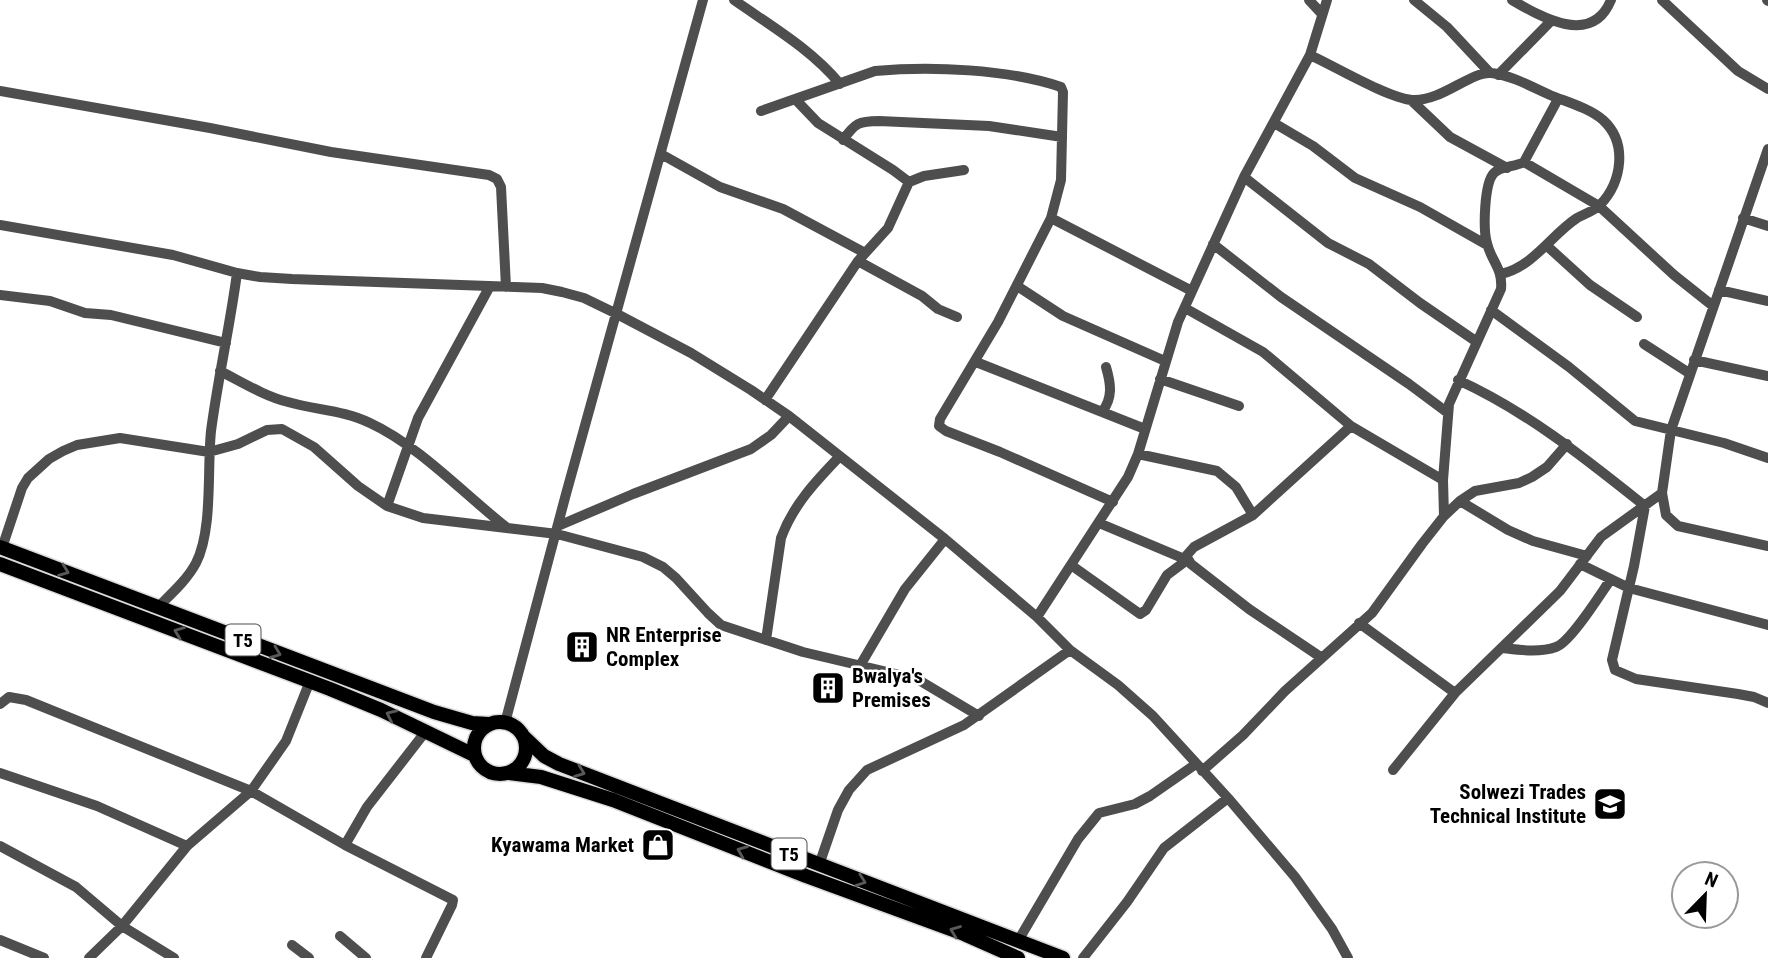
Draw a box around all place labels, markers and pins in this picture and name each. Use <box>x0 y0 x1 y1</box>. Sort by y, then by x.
place label: NR Enterprise Complex <box>606 623 722 671</box>
building icon: NR Enterprise Complex <box>563 628 601 666</box>
place label: Bwalya's Premises <box>852 664 931 712</box>
building icon: Bwalya's Premises <box>809 669 847 707</box>
place label: Solwezi Trades Technical Institute <box>1430 780 1586 828</box>
school or university icon: Solwezi Trades Technical Institute <box>1591 785 1629 823</box>
shop icon: Kyawama Market <box>639 826 677 864</box>
place label: Kyawama Market <box>491 833 634 857</box>

